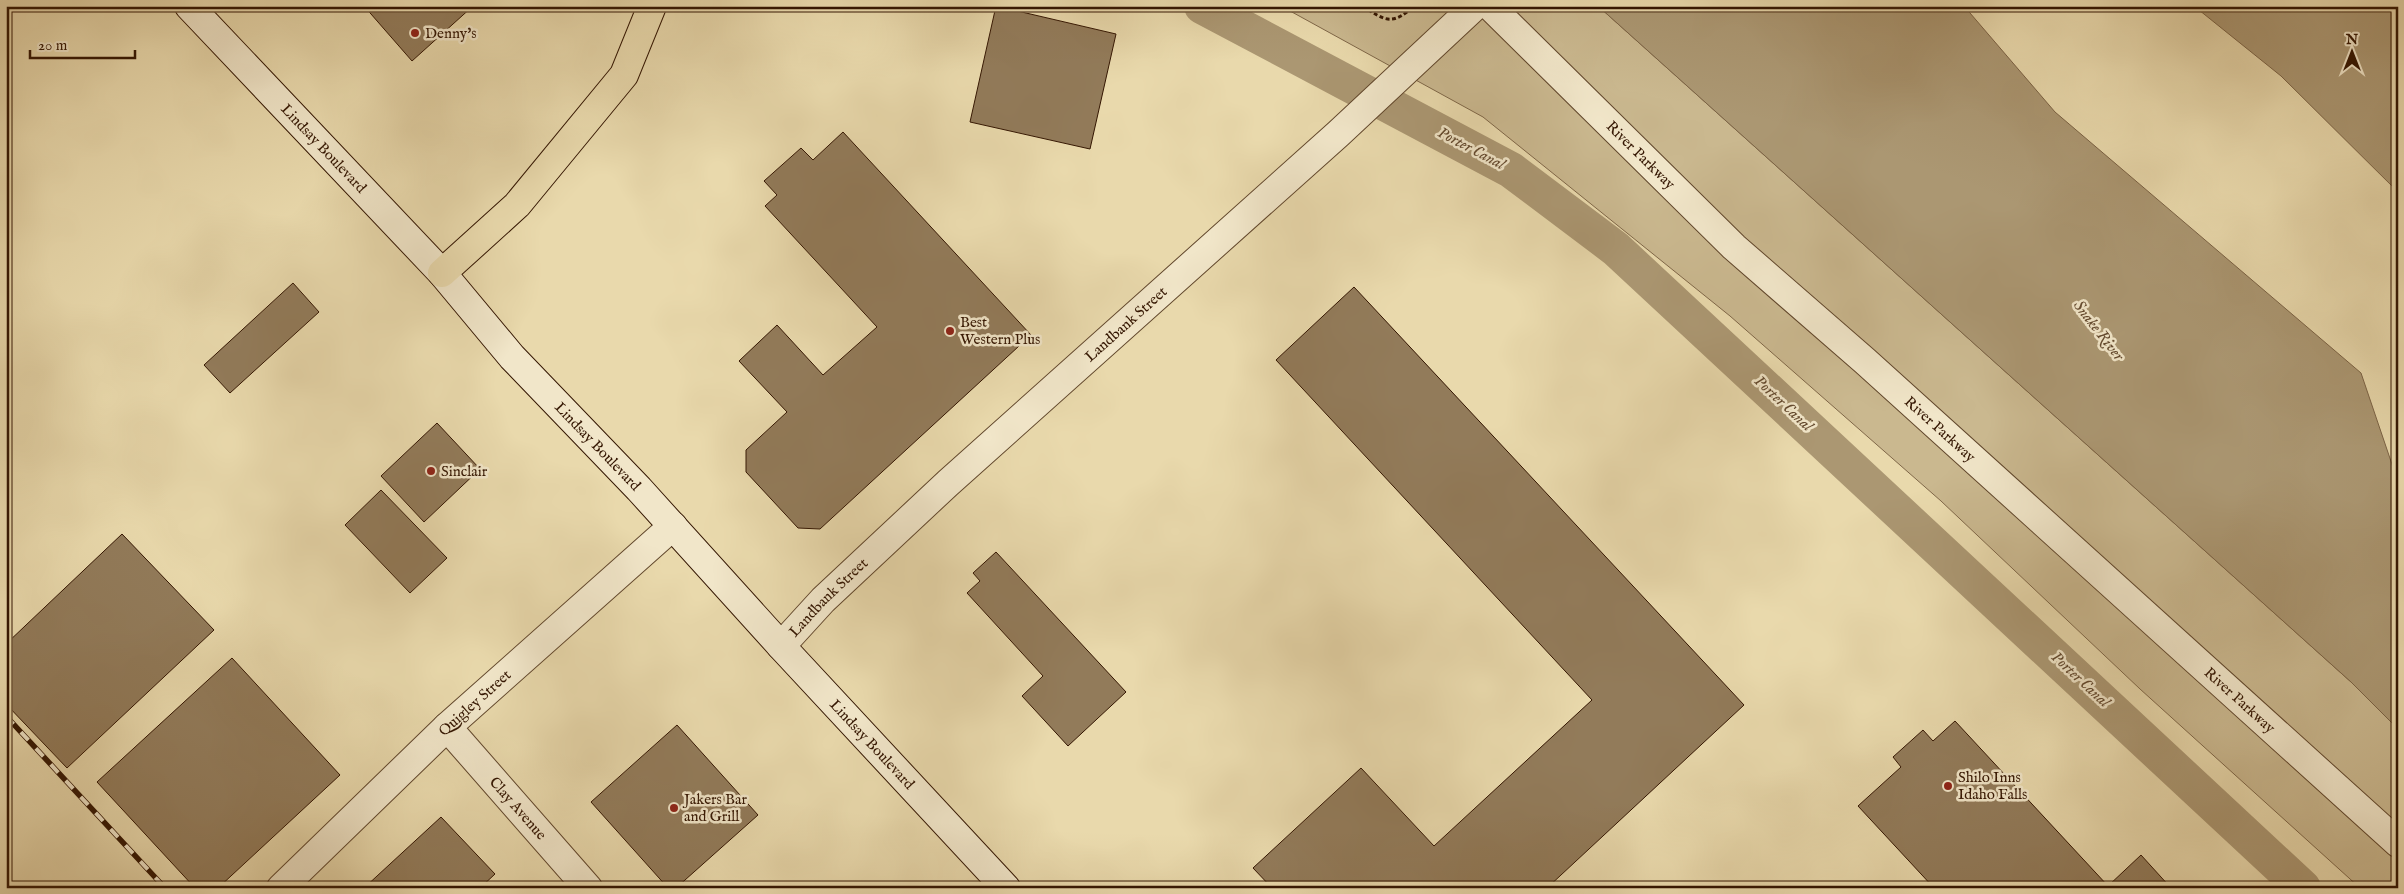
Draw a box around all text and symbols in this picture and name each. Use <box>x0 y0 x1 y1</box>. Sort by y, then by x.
place label: Denny's <box>425 24 476 43</box>
marker: Denny's <box>409 27 421 39</box>
scale bar <box>30 28 135 60</box>
north arrow <box>2326 28 2376 78</box>
text: N <box>2345 31 2358 49</box>
text: 20 m <box>38 36 68 55</box>
street label: Lindsay Boulevard <box>277 100 371 198</box>
street label: River Parkway <box>1602 117 1680 194</box>
water label: Porter Canal <box>1434 123 1509 176</box>
street label: Landbank Street <box>1081 282 1171 366</box>
water label: Snake River <box>2068 297 2129 366</box>
place label: Best Western Plus <box>960 313 1040 349</box>
marker: Best Western Plus <box>944 325 956 337</box>
water label: Porter Canal <box>1749 372 1817 437</box>
street label: River Parkway <box>1901 392 1980 467</box>
street label: Lindsay Boulevard <box>551 398 646 495</box>
place label: Sinclair <box>441 462 488 481</box>
marker: Sinclair <box>425 465 437 477</box>
street label: Landbank Street <box>785 554 872 641</box>
water label: Porter Canal <box>2046 648 2114 713</box>
street label: River Parkway <box>2200 663 2280 737</box>
street label: Quigley Street <box>434 665 515 740</box>
street label: Lindsay Boulevard <box>826 695 919 794</box>
place label: Shilo Inns Idaho Falls <box>1958 768 2027 804</box>
street label: Clay Avenue <box>485 773 551 844</box>
marker: Shilo Inns Idaho Falls <box>1942 780 1954 792</box>
place label: Jakers Bar and Grill <box>682 790 747 826</box>
marker: Jakers Bar and Grill <box>668 802 680 814</box>

